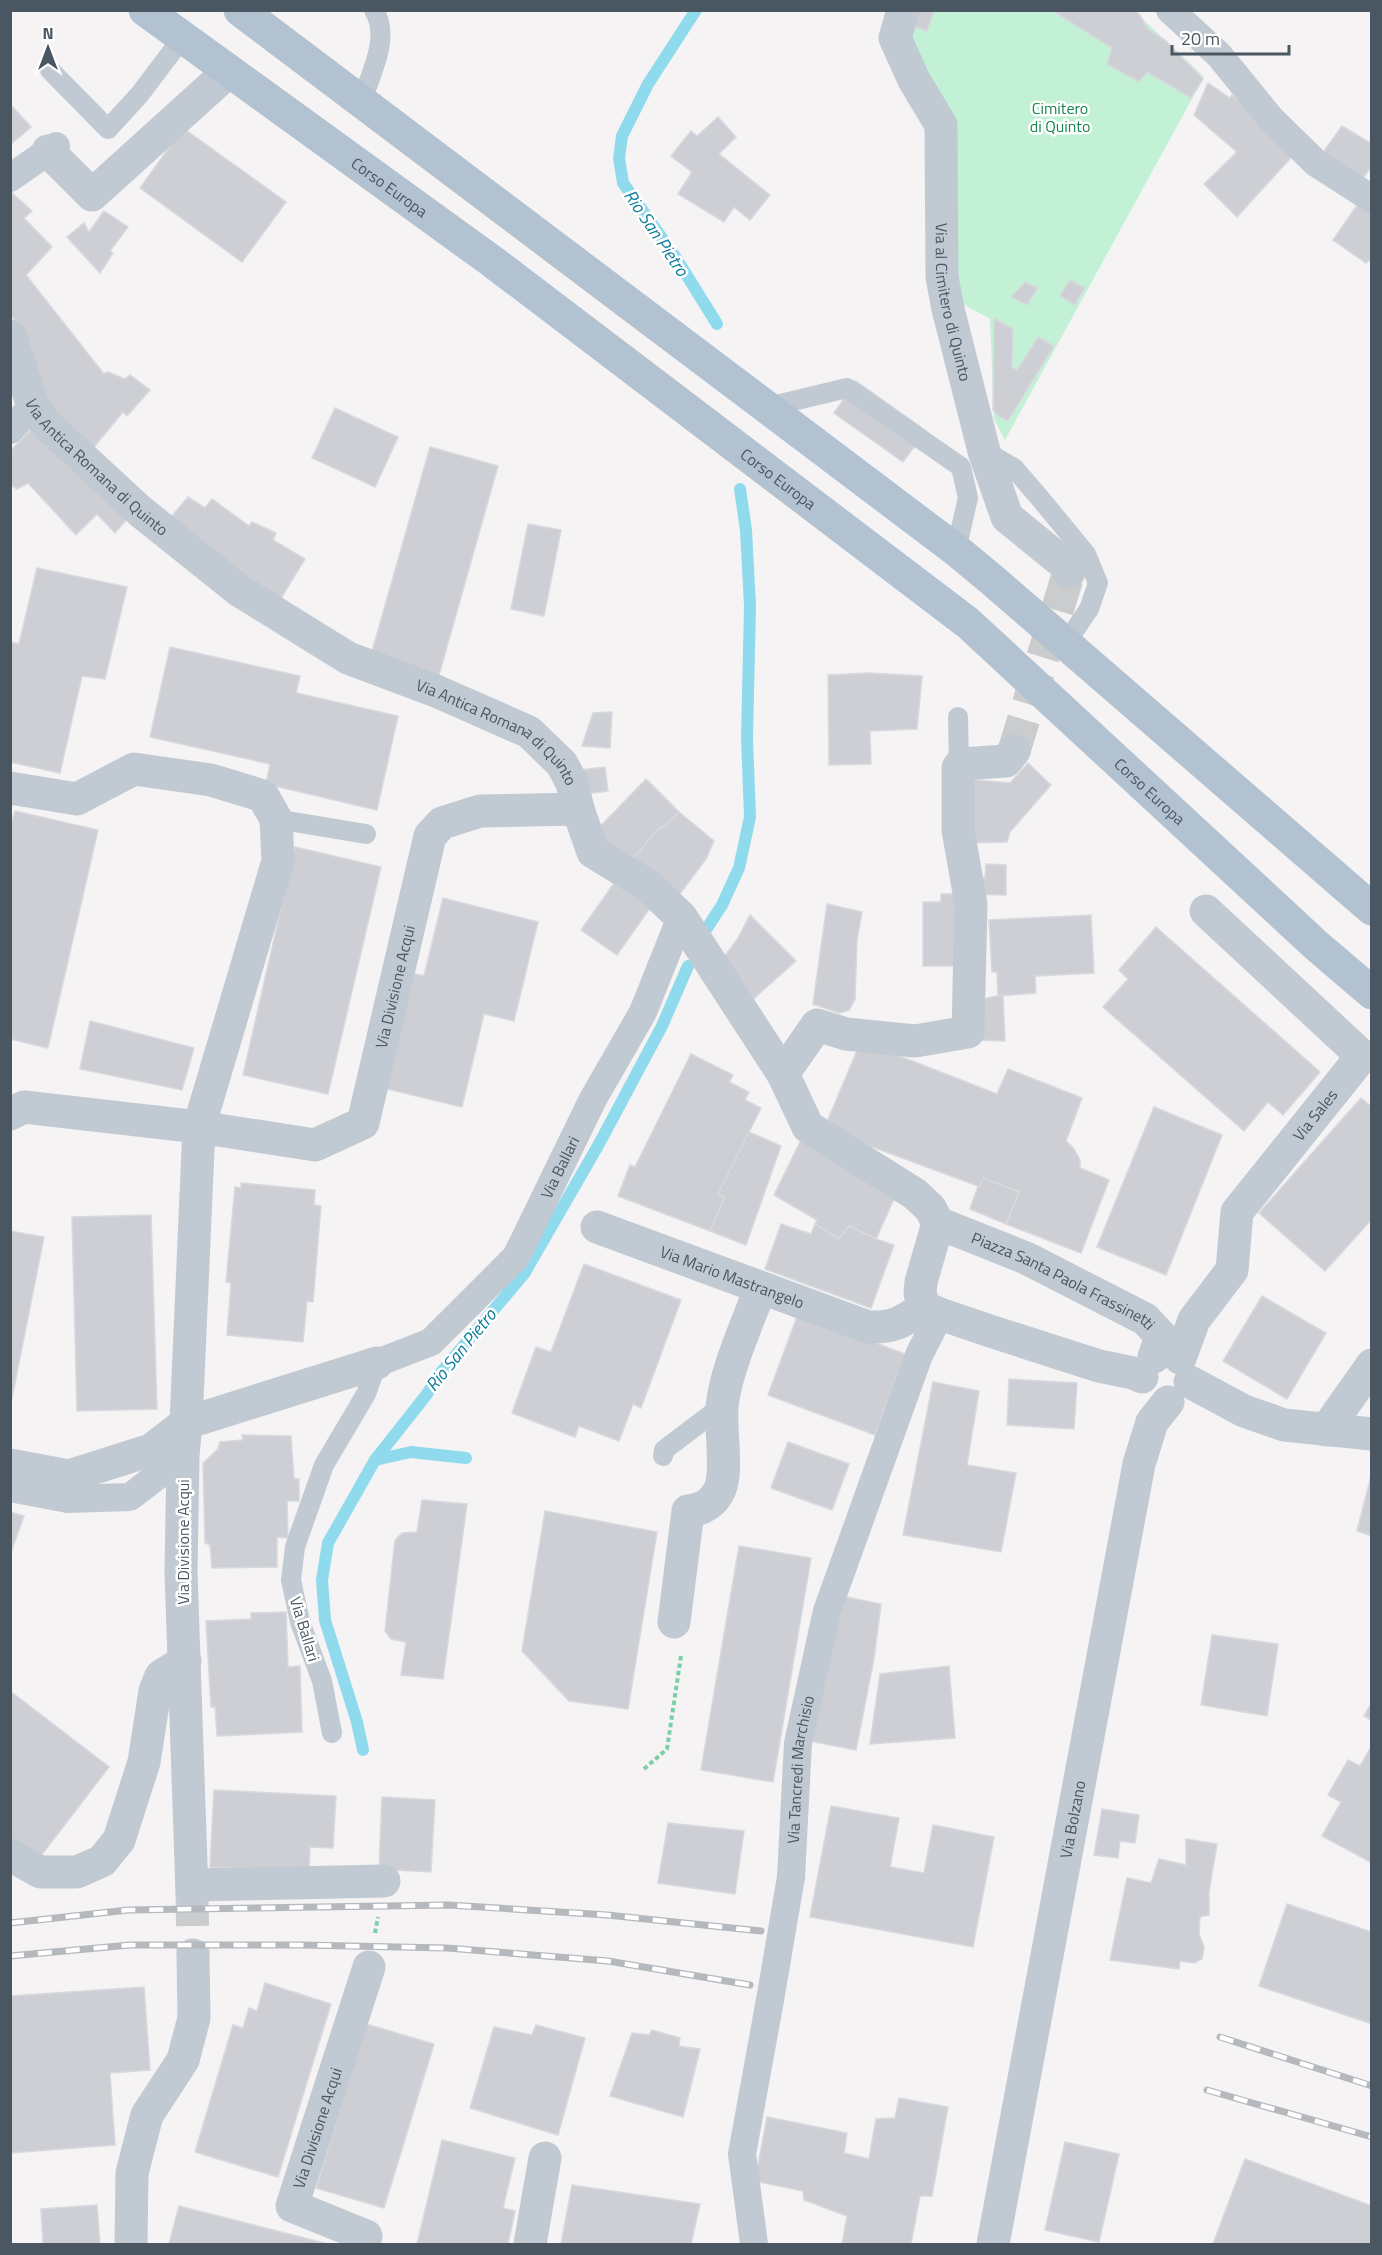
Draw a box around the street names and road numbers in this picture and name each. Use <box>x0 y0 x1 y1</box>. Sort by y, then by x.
street label: Corso Europa <box>346 151 433 223</box>
street label: Via al Cimitero di Quinto <box>930 223 978 384</box>
street label: Via Antica Romana di Quinto <box>19 396 174 541</box>
street label: Corso Europa <box>735 442 821 515</box>
street label: Via Antica Romana di Quinto <box>413 673 583 790</box>
street label: Corso Europa <box>1109 752 1191 830</box>
street label: Via Divisione Acqui <box>369 923 421 1051</box>
street label: Via Sales <box>1287 1084 1343 1146</box>
street label: Via Ballari <box>534 1132 585 1203</box>
street label: Piazza Santa Paola Frassinetti <box>968 1225 1161 1335</box>
street label: Via Mario Mastrangelo <box>657 1239 808 1314</box>
street label: Via Divisione Acqui <box>171 1479 195 1605</box>
street label: Via Ballari <box>284 1594 326 1664</box>
street label: Via Tancredi Marchisio <box>781 1693 820 1844</box>
street label: Via Bolzano <box>1053 1778 1092 1860</box>
street label: Via Divisione Acqui <box>286 2064 348 2192</box>

